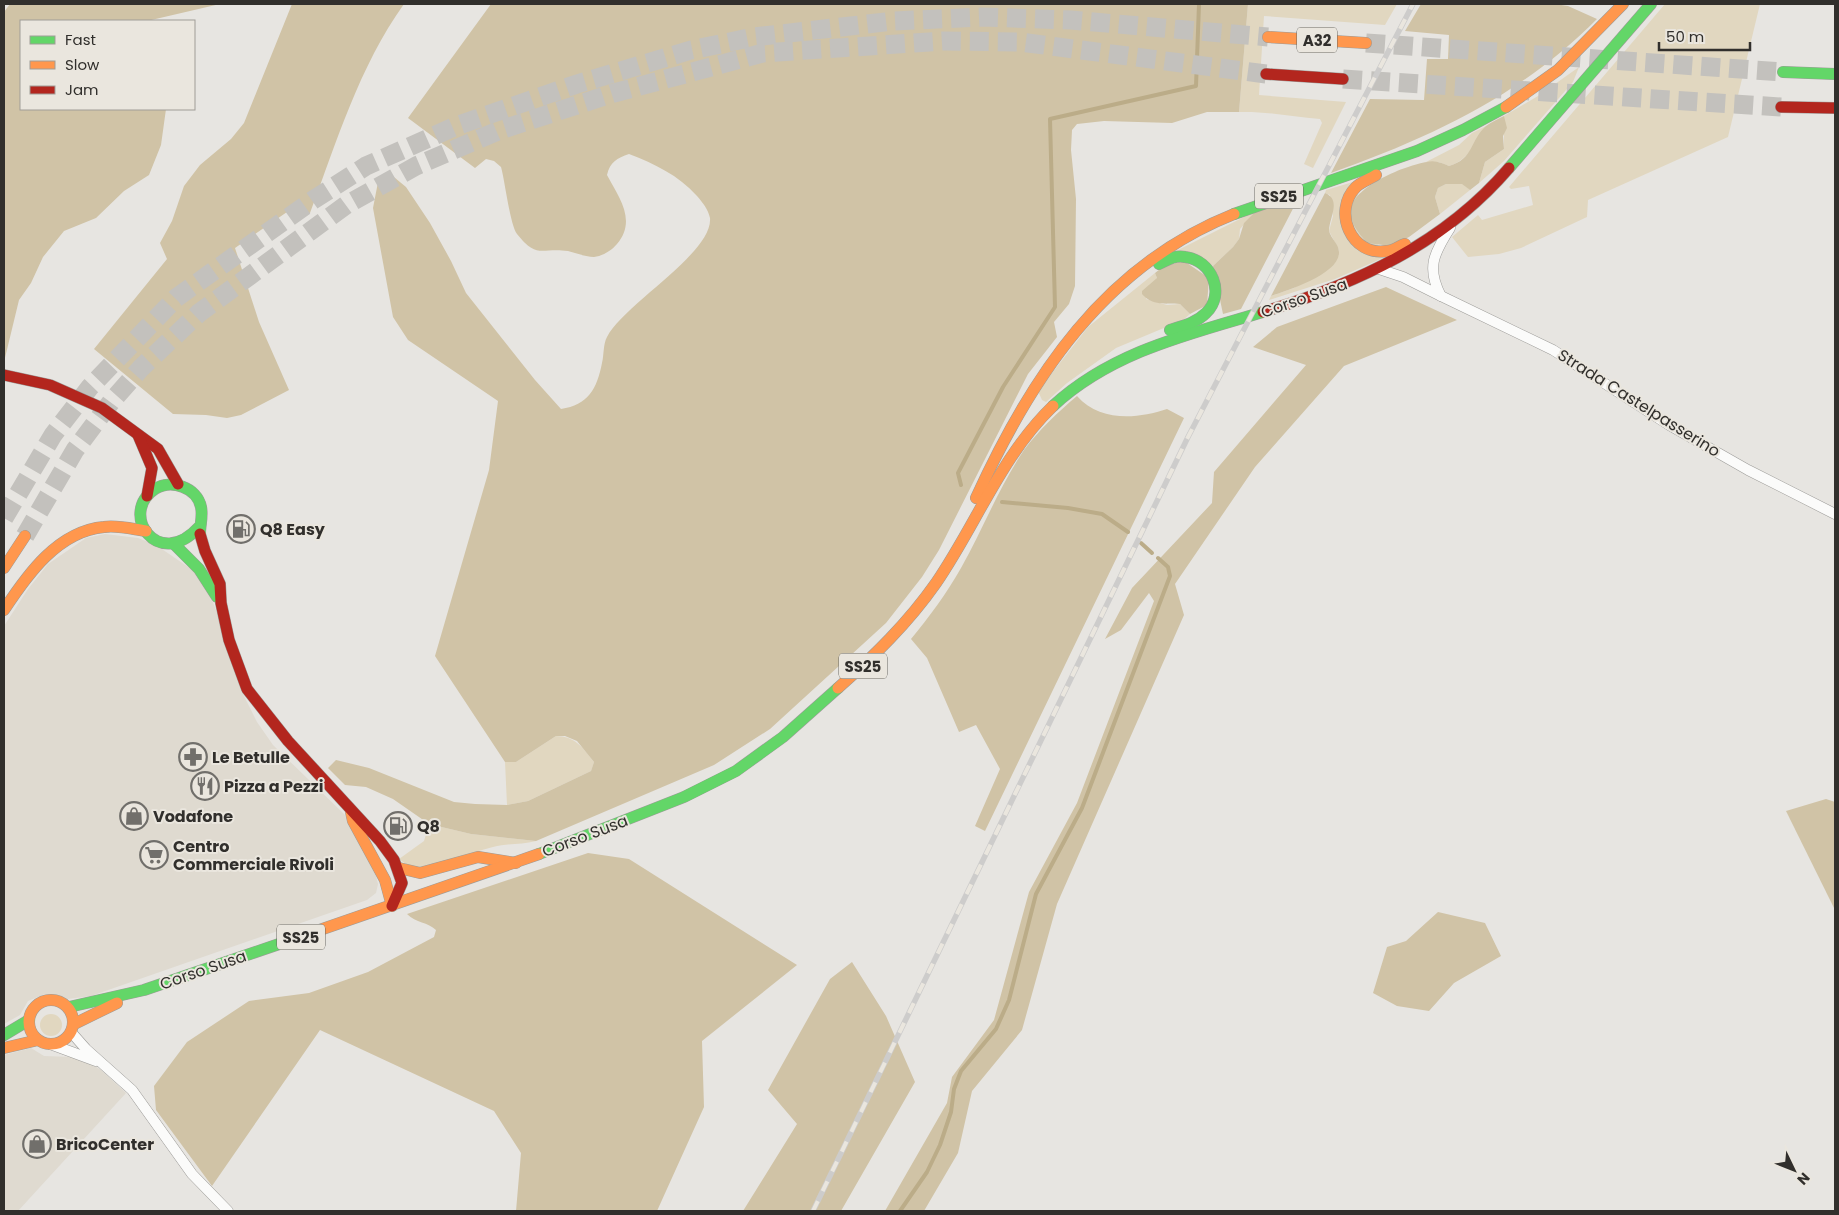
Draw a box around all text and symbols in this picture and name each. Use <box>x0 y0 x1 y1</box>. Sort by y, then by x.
legend <box>20 20 195 110</box>
scale bar <box>1659 20 1750 52</box>
text: 50 m <box>1666 26 1704 47</box>
road number: A32 <box>1297 28 1337 52</box>
text: Fast <box>65 29 96 50</box>
text: Slow <box>65 54 100 75</box>
text: Jam <box>65 79 99 100</box>
road number: SS25 <box>1255 184 1303 208</box>
street label: Corso Susa <box>1258 272 1350 324</box>
street label: Strada Castelpasserino <box>1553 344 1725 462</box>
fuel station icon: Q8 Easy <box>226 514 256 544</box>
place label: Q8 Easy <box>260 518 326 541</box>
road number: SS25 <box>839 654 887 678</box>
pharmacy icon: Le Betulle <box>178 742 208 772</box>
place label: Le Betulle <box>212 746 290 769</box>
restaurant icon: Pizza a Pezzi <box>190 771 220 801</box>
place label: Pizza a Pezzi <box>224 775 324 798</box>
shop icon: Vodafone <box>119 801 149 831</box>
place label: Vodafone <box>153 805 233 828</box>
street label: Corso Susa <box>539 809 631 863</box>
fuel station icon: Q8 <box>383 811 413 841</box>
place label: Q8 <box>417 815 440 838</box>
place label: Centro Commerciale Rivoli <box>173 835 334 876</box>
supermarket icon: Centro Commerciale Rivoli <box>139 840 169 870</box>
road number: SS25 <box>277 924 325 950</box>
street label: Corso Susa <box>157 944 249 996</box>
shop icon: BricoCenter <box>22 1129 52 1159</box>
place label: BricoCenter <box>56 1133 154 1156</box>
north arrow <box>1769 1145 1819 1195</box>
text: N <box>1793 1168 1814 1190</box>

